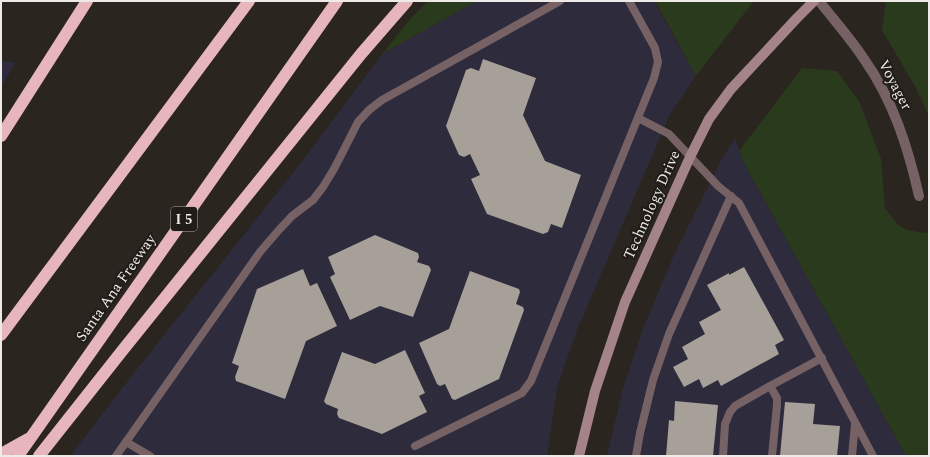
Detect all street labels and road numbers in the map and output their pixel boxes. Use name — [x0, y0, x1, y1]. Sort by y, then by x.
street label: Voyager — [872, 56, 918, 114]
street label: Technology Drive — [618, 147, 686, 263]
road number: I 5 — [171, 207, 197, 231]
street label: Santa Ana Freeway — [70, 229, 162, 346]

